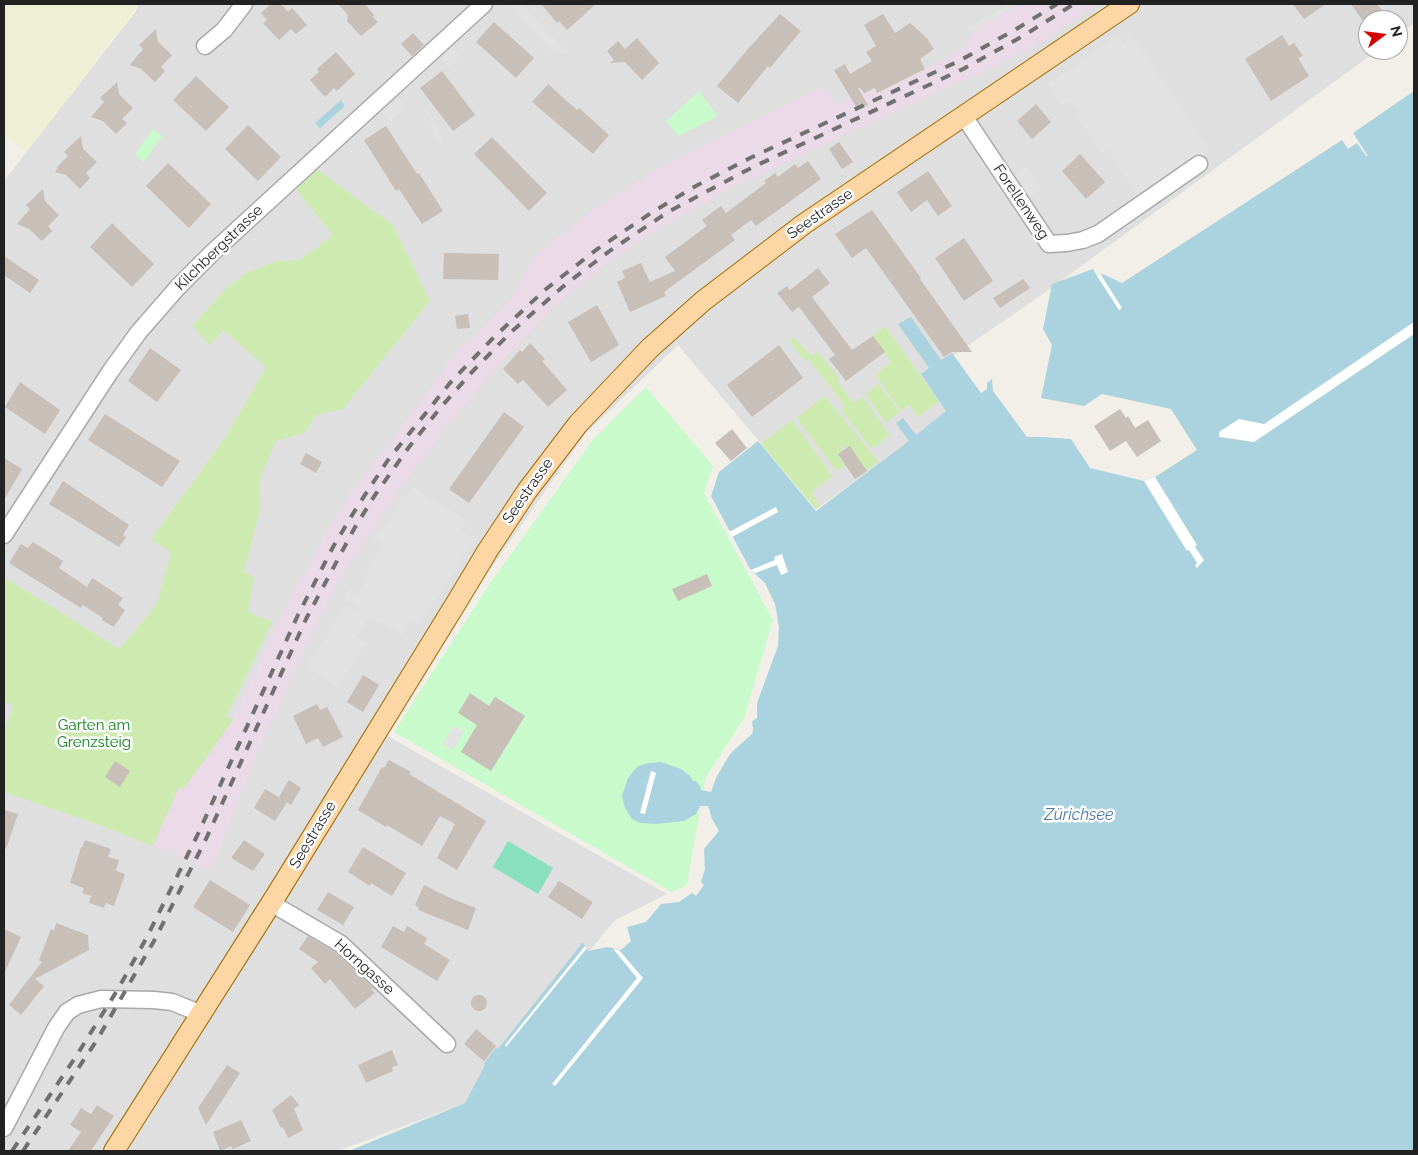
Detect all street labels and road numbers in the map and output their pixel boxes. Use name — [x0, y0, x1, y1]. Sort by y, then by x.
street label: Forellenweg — [989, 161, 1053, 243]
street label: Seestrasse — [784, 185, 856, 243]
street label: Kilchbergstrasse — [171, 201, 267, 295]
street label: Seestrasse — [499, 455, 557, 527]
street label: Seestrasse — [286, 798, 340, 872]
street label: Horngasse — [330, 935, 398, 999]

